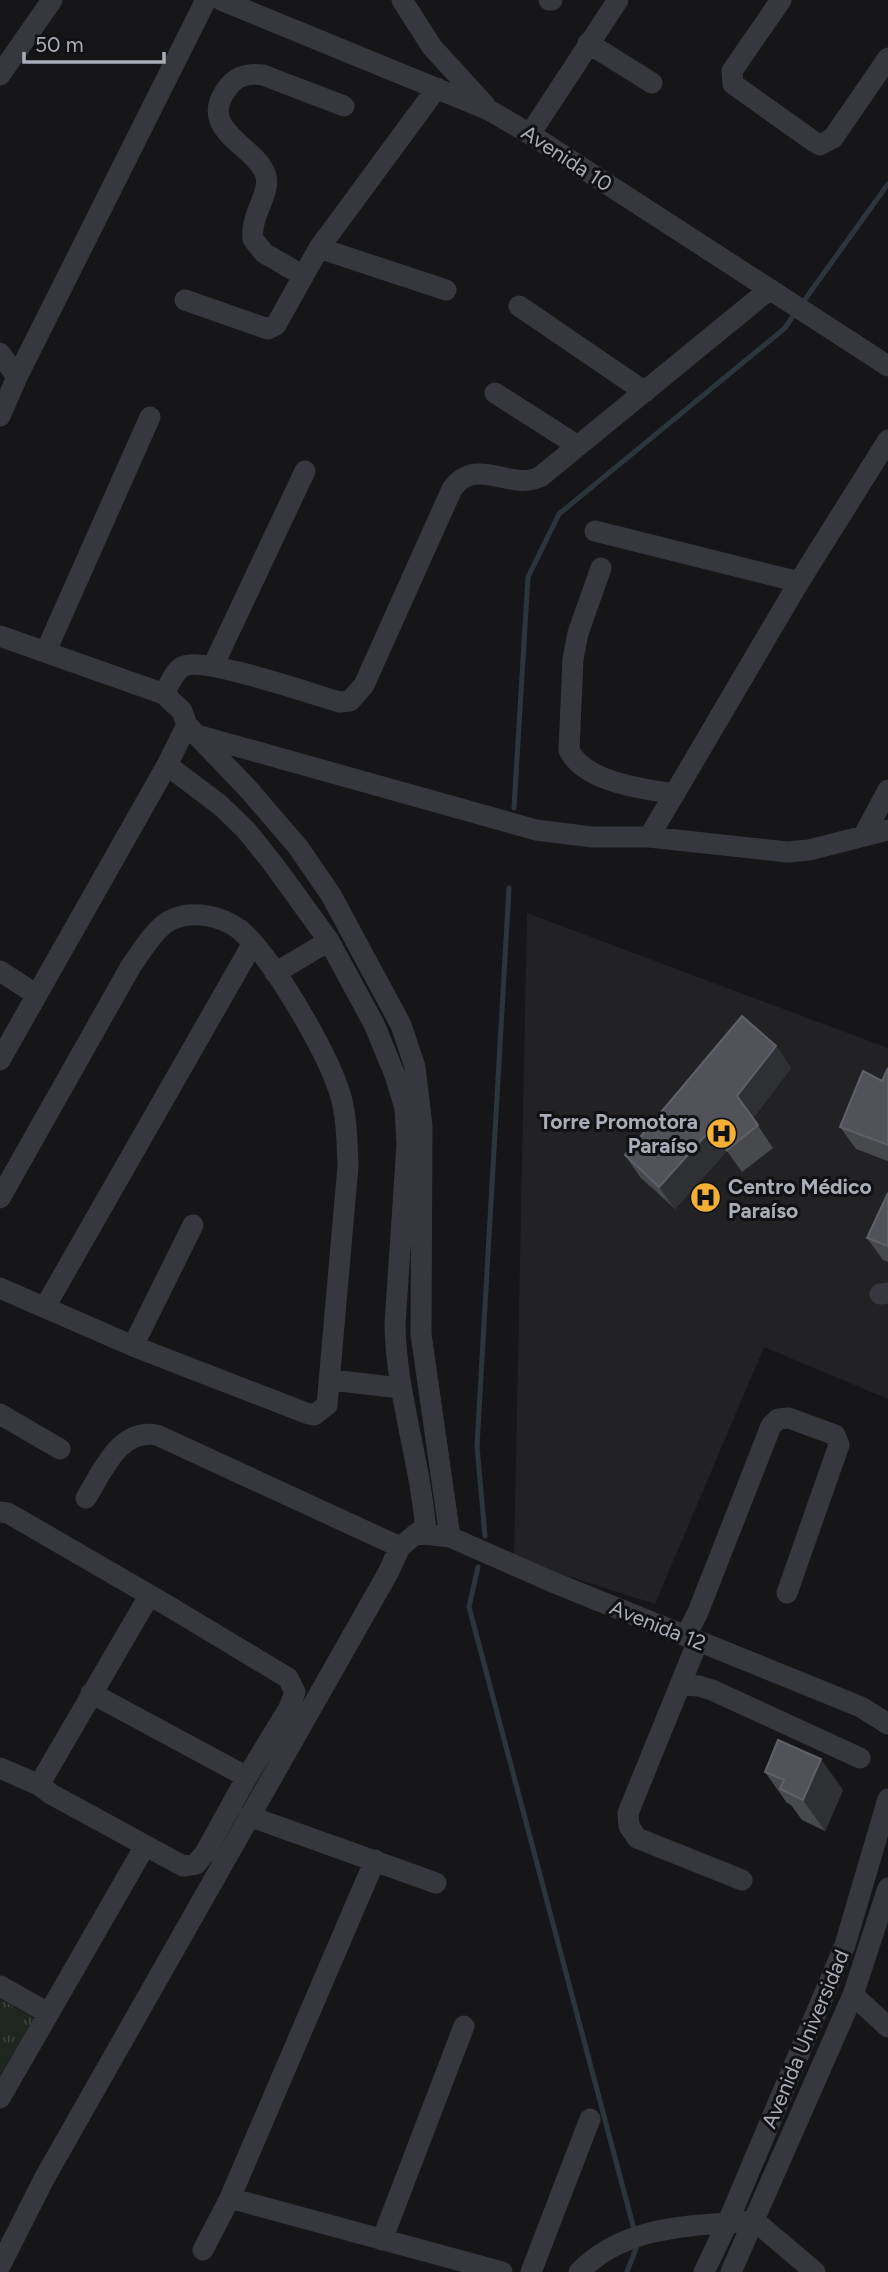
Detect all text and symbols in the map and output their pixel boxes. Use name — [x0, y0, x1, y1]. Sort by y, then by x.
scale bar — [24, 21, 164, 65]
text: 50 m — [35, 32, 84, 57]
street label: Avenida 10 — [517, 119, 617, 197]
place label: Torre Promotora Paraíso — [539, 1109, 698, 1158]
hospital icon: Torre Promotora Paraíso — [704, 1116, 738, 1150]
place label: Centro Médico Paraíso — [728, 1174, 872, 1223]
hospital icon: Centro Médico Paraíso — [688, 1181, 722, 1215]
street label: Avenida 12 — [606, 1594, 710, 1656]
street label: Avenida Universidad — [756, 1946, 854, 2132]

